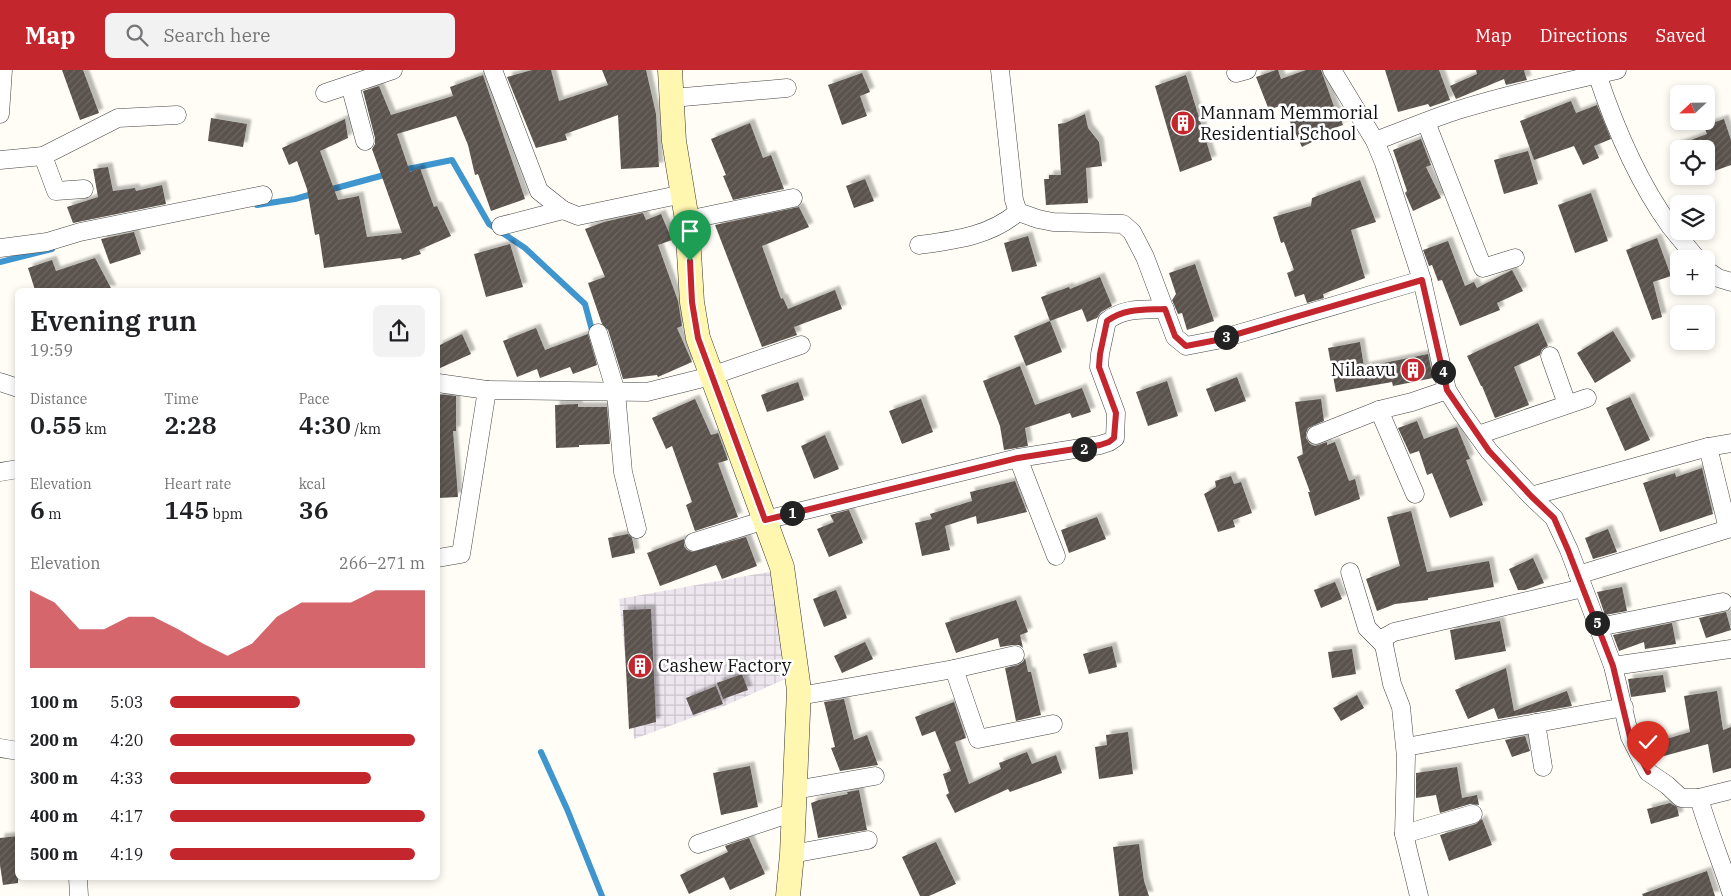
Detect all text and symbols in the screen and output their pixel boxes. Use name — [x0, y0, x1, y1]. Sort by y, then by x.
search box — [105, 13, 455, 58]
text: Map — [25, 19, 75, 51]
icon: search — [123, 21, 151, 49]
text: Search here — [163, 23, 270, 47]
text: Map — [1475, 24, 1512, 47]
text: Directions — [1540, 24, 1628, 47]
text: Saved — [1656, 24, 1706, 47]
north arrow — [1670, 85, 1715, 130]
map controls — [1670, 85, 1715, 350]
place label: Mannam Memmorial Residential School — [1200, 101, 1378, 145]
building icon: Mannam Memmorial Residential School — [1170, 110, 1196, 136]
button: locate — [1670, 140, 1715, 185]
button: layers — [1670, 195, 1715, 240]
pin — [669, 210, 711, 261]
icon: arrive — [676, 217, 704, 245]
button: + — [1670, 250, 1715, 295]
text: Evening run — [30, 302, 197, 339]
button: share — [373, 305, 425, 357]
button: − — [1670, 305, 1715, 350]
pin: 3 — [1214, 324, 1238, 350]
text: 3 — [1222, 328, 1231, 346]
text: 19:59 — [30, 340, 73, 360]
building icon: Nilaavu — [1400, 357, 1426, 383]
place label: Nilaavu — [1331, 358, 1396, 381]
pin: 4 — [1430, 360, 1456, 384]
text: 4 — [1439, 363, 1448, 381]
text: Distance — [30, 390, 87, 408]
text: Time — [164, 390, 199, 408]
text: Pace — [299, 390, 329, 408]
text: 0.55 — [30, 408, 82, 441]
text: 2:28 — [164, 408, 217, 441]
text: 4:30 — [299, 408, 351, 441]
text: km — [82, 420, 107, 438]
text: /km — [351, 420, 381, 438]
pin: 2 — [1072, 436, 1096, 462]
text: 2 — [1080, 440, 1089, 458]
text: Elevation — [30, 475, 92, 493]
text: Heart rate — [164, 475, 231, 493]
text: kcal — [299, 475, 326, 493]
text: 6 — [30, 493, 45, 526]
text: 145 — [164, 493, 209, 526]
text: 36 — [299, 493, 329, 526]
pin: 1 — [780, 500, 804, 526]
text: 1 — [788, 504, 797, 522]
text: m — [45, 505, 62, 523]
text: bpm — [209, 505, 243, 523]
text: Elevation — [30, 553, 100, 573]
text: 266–271 m — [339, 553, 425, 573]
pin: 5 — [1584, 610, 1610, 636]
text: 5 — [1593, 614, 1602, 632]
building icon: Cashew Factory — [627, 653, 653, 679]
place label: Cashew Factory — [658, 654, 792, 677]
text: 100 m — [30, 692, 78, 712]
text: 5:03 — [110, 692, 143, 712]
pin — [1627, 721, 1669, 772]
icon: check — [1634, 728, 1662, 756]
text: 200 m — [30, 730, 78, 750]
text: 4:20 — [110, 730, 143, 750]
text: 300 m — [30, 768, 78, 788]
text: 4:33 — [110, 768, 143, 788]
text: 400 m — [30, 806, 78, 826]
text: 4:17 — [110, 806, 143, 826]
text: 500 m — [30, 844, 78, 864]
text: 4:19 — [110, 844, 143, 864]

